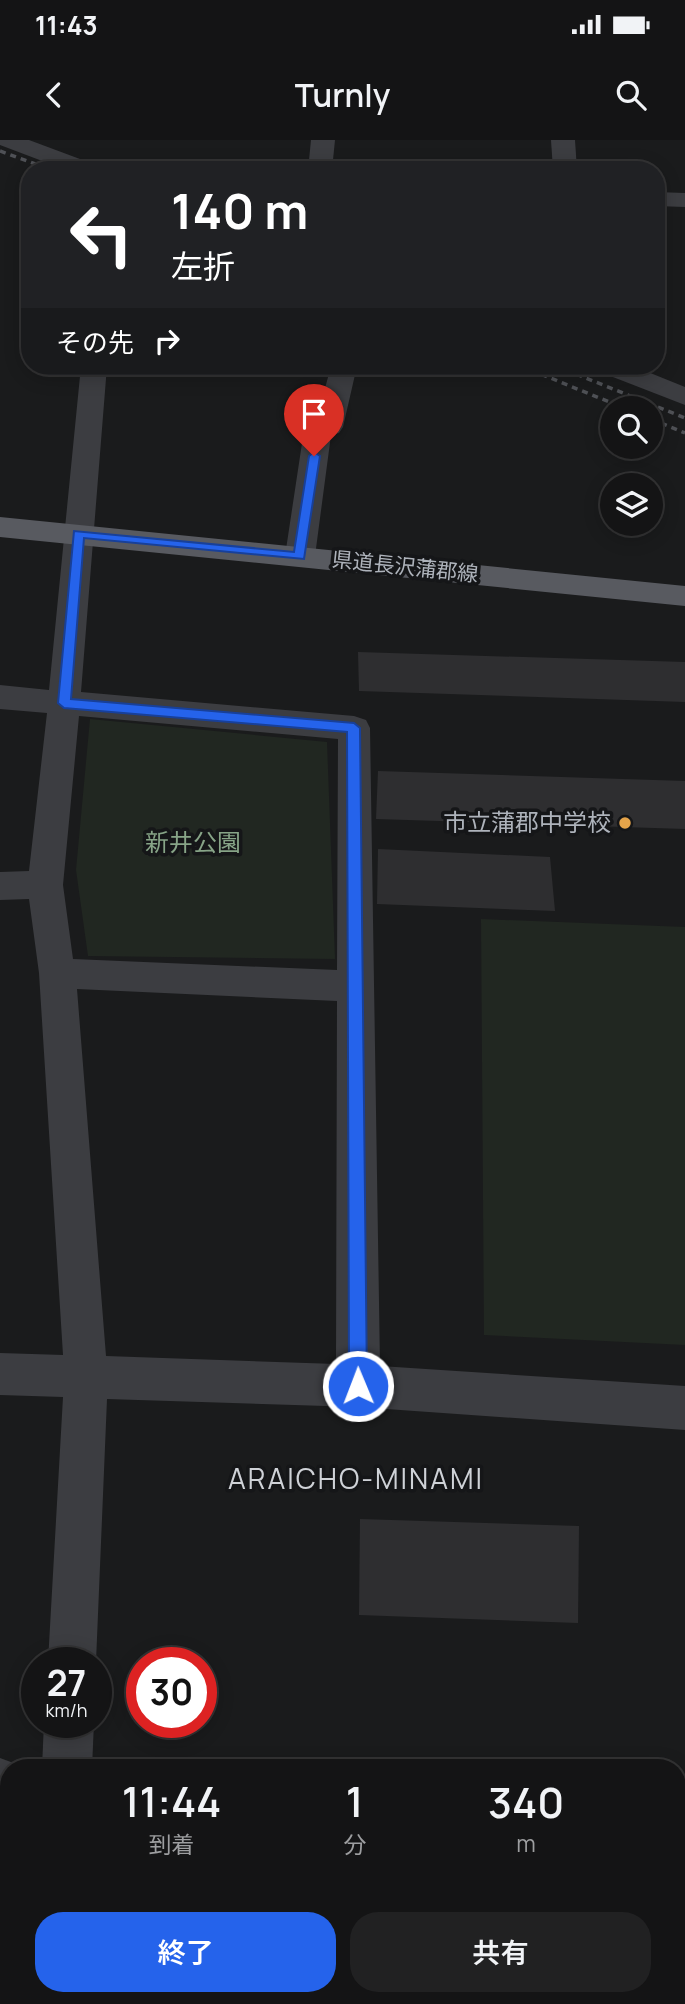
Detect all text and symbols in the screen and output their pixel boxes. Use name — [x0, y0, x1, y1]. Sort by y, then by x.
text: 11:43 — [35, 7, 98, 43]
text: Turnly — [295, 73, 390, 117]
icon: back — [35, 76, 73, 114]
icon: search — [612, 76, 650, 114]
text: 140 m — [171, 177, 308, 244]
icon: left — [56, 189, 147, 280]
text: 左折 — [171, 244, 235, 288]
icon: right — [148, 322, 186, 360]
text: その先 — [56, 324, 134, 360]
pin — [284, 384, 344, 456]
icon: arrive — [295, 395, 333, 433]
map controls — [600, 396, 663, 536]
button: search — [600, 396, 663, 459]
button: layers — [600, 473, 663, 536]
street label: 県道長沢蒲郡線 — [331, 544, 480, 588]
place label: 市立蒲郡中学校 — [443, 805, 611, 838]
marker: 市立蒲郡中学校 — [617, 815, 633, 831]
park label: 新井公園 — [145, 825, 241, 858]
position arrow — [321, 1349, 395, 1423]
district label: ARAICHO-MINAMI — [228, 1459, 484, 1497]
speed limit sign: 30 — [126, 1647, 217, 1738]
text: 27 — [47, 1659, 86, 1707]
text: km/h — [46, 1698, 87, 1722]
text: 11:44 — [122, 1772, 221, 1830]
text: 1 — [346, 1772, 364, 1830]
text: 340 — [488, 1773, 564, 1831]
text: m — [516, 1827, 536, 1859]
text: 到着 — [149, 1828, 195, 1860]
text: 分 — [343, 1828, 366, 1860]
button: 終了 — [35, 1912, 336, 1992]
button: 共有 — [350, 1912, 651, 1992]

